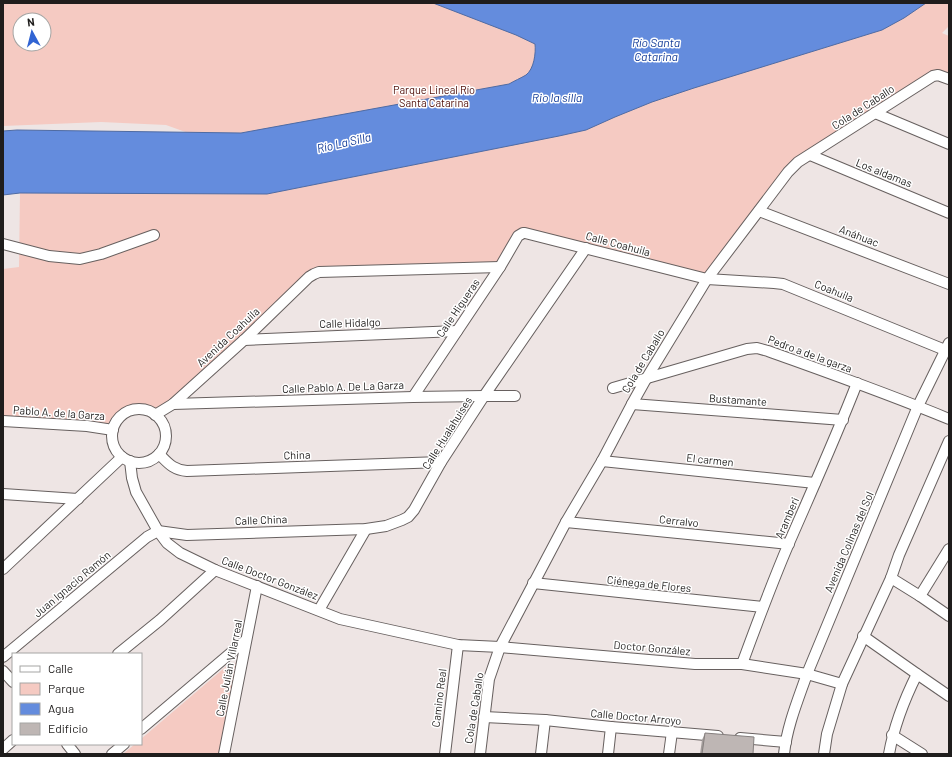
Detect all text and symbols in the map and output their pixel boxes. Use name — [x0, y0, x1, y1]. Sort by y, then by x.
north arrow — [12, 12, 52, 52]
text: N — [26, 15, 35, 28]
water label: Río Santa Catarina — [632, 35, 680, 63]
street label: Cola de Caballo — [829, 82, 896, 132]
park label: Parque Lineal Río Santa Catarina — [393, 83, 475, 109]
water label: Rio la silla — [532, 90, 582, 104]
water label: Río La Silla — [315, 129, 372, 155]
street label: Los aldamas — [854, 155, 914, 190]
street label: Anáhuac — [838, 222, 881, 249]
street label: Calle Coahuila — [584, 229, 652, 258]
street label: Calle Higueras — [433, 276, 482, 339]
street label: Coahuila — [813, 277, 856, 304]
street label: Avenida Coahuila — [194, 304, 262, 369]
street label: Calle Hidalgo — [319, 315, 381, 330]
street label: Cola de Caballo — [618, 327, 667, 395]
street label: Pedro a de la garza — [766, 332, 854, 375]
street label: Calle Pablo A. De La Garza — [282, 378, 404, 395]
street label: Bustamante — [709, 391, 767, 408]
street label: Calle Hualahuises — [419, 394, 474, 471]
street label: Pablo A. de la Garza — [13, 403, 105, 422]
street label: China — [283, 448, 311, 461]
street label: El carmen — [686, 451, 734, 468]
street label: Avenida Colinas del Sol — [821, 489, 876, 594]
street label: Aramberi — [772, 495, 801, 541]
street label: Calle China — [235, 512, 287, 527]
street label: Cerralvo — [659, 512, 699, 529]
street label: Juan Ignacio Ramón — [31, 548, 113, 620]
street label: Calle Doctor González — [220, 553, 320, 602]
street label: Ciénega de Flores — [606, 573, 692, 594]
street label: Calle Julián Villarreal — [213, 618, 244, 718]
street label: Doctor González — [613, 638, 691, 657]
legend — [12, 653, 142, 745]
text: Calle — [48, 661, 73, 675]
street label: Camino Real — [428, 668, 449, 728]
street label: Cola de Caballo — [461, 671, 486, 744]
text: Parque — [48, 681, 85, 695]
text: Agua — [48, 701, 74, 715]
street label: Calle Doctor Arroyo — [590, 706, 682, 727]
text: Edificio — [48, 721, 88, 735]

